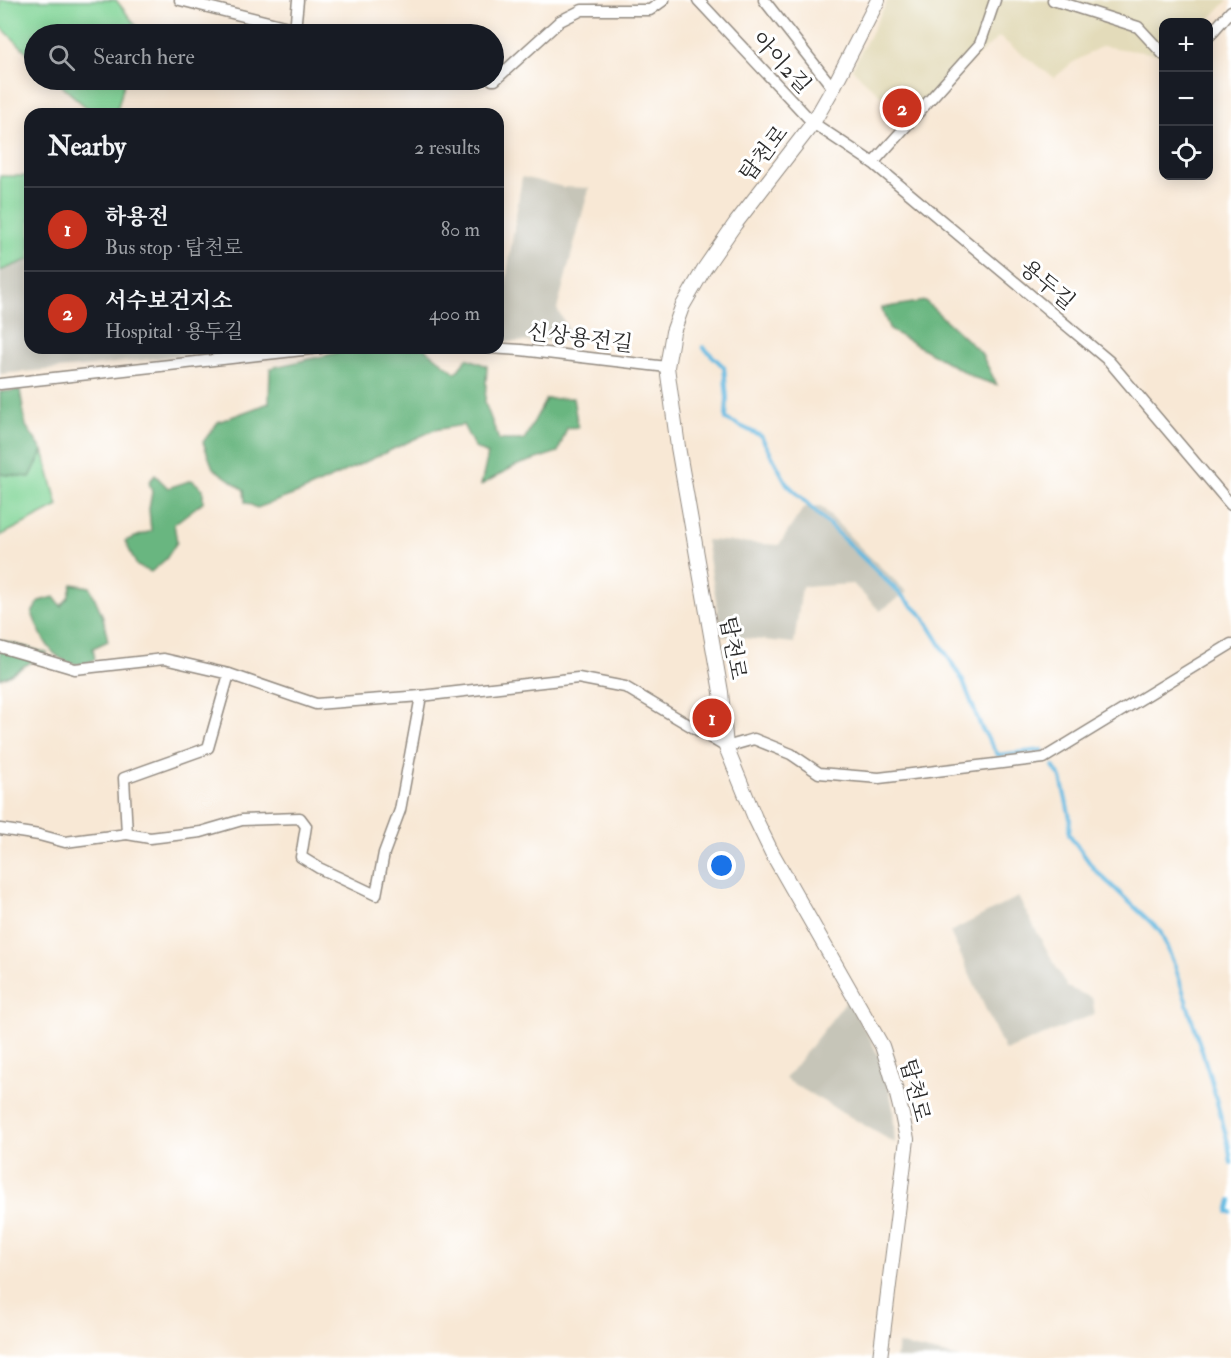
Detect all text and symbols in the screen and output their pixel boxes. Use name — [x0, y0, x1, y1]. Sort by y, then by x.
map controls — [1159, 18, 1213, 180]
button: + — [1159, 18, 1213, 72]
search box — [24, 24, 504, 90]
street label: 아이2길 — [745, 26, 817, 100]
icon: search — [45, 41, 78, 74]
text: Search here — [93, 43, 195, 71]
button: − — [1159, 72, 1213, 126]
pin: 2 — [882, 86, 922, 130]
street label: 탑천로 — [733, 120, 794, 187]
button: locate — [1159, 126, 1213, 180]
text: Nearby — [48, 131, 126, 163]
text: 2 results — [414, 135, 480, 160]
text: 하용전 — [105, 203, 169, 231]
text: 1 — [64, 217, 71, 242]
text: 80 m — [441, 217, 480, 242]
text: Bus stop · 탑천로 — [105, 235, 243, 260]
street label: 용두길 — [1014, 254, 1081, 316]
text: 서수보건지소 — [105, 287, 233, 315]
text: 2 — [62, 301, 73, 326]
text: 400 m — [429, 301, 480, 326]
street label: 신상용전길 — [525, 318, 634, 358]
text: Hospital · 용두길 — [105, 319, 243, 344]
street label: 탑천로 — [714, 614, 752, 682]
pin: 1 — [692, 696, 732, 740]
your location — [707, 851, 736, 880]
street label: 탑천로 — [894, 1056, 936, 1125]

